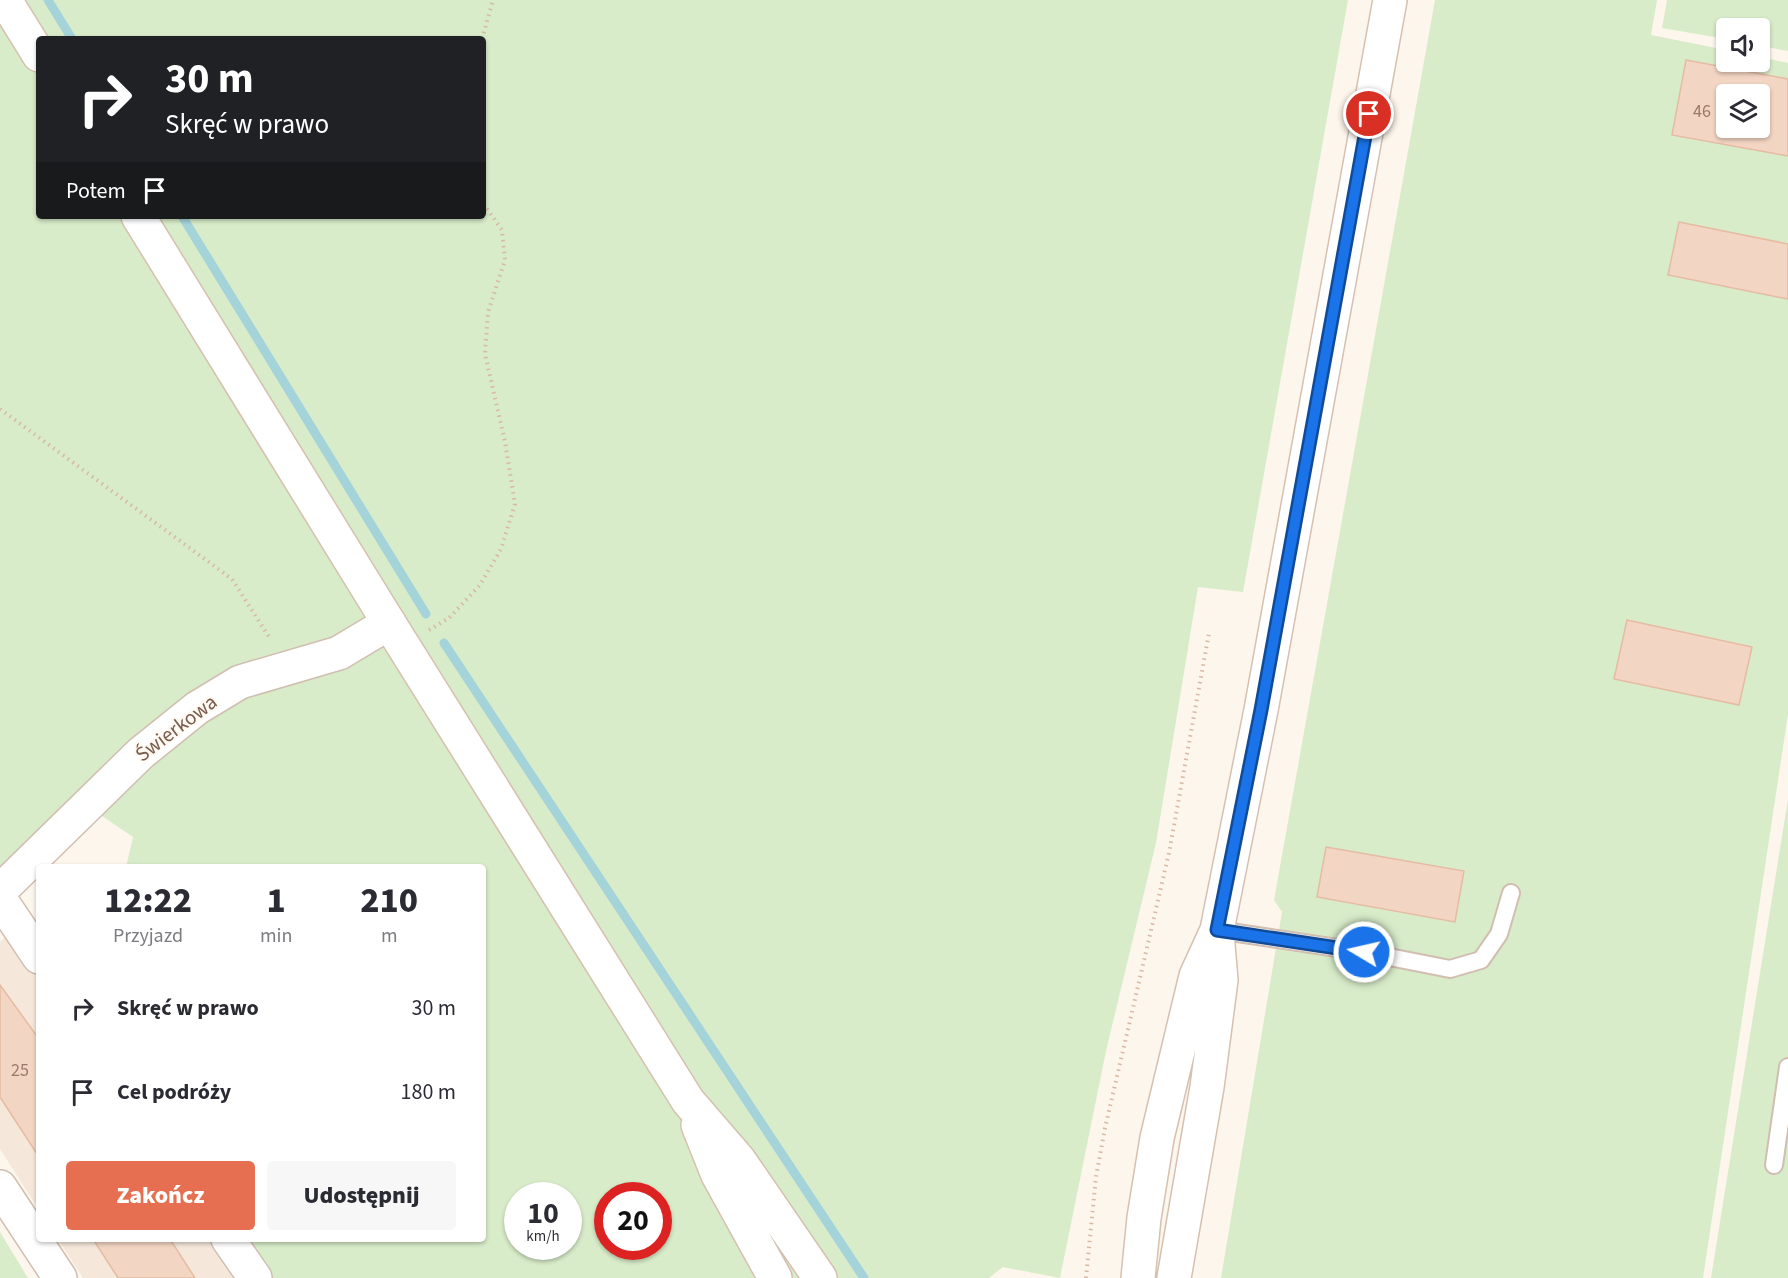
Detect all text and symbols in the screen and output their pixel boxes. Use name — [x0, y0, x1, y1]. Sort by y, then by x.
map controls — [1716, 18, 1770, 138]
button: sound — [1716, 18, 1770, 72]
text: 30 m — [165, 49, 254, 109]
icon: right — [66, 60, 144, 138]
button: layers — [1716, 84, 1770, 138]
pin — [1343, 88, 1394, 139]
icon: arrive — [1352, 97, 1385, 130]
house number: 46 — [1693, 99, 1711, 124]
text: Skręć w prawo — [165, 105, 329, 144]
icon: arrive — [138, 174, 171, 207]
text: Potem — [66, 175, 126, 207]
street label: Świerkowa — [129, 687, 223, 769]
text: 12:22 — [104, 875, 192, 926]
text: 1 — [267, 875, 286, 926]
text: 210 — [360, 875, 418, 926]
position arrow — [1332, 920, 1396, 984]
text: Przyjazd — [113, 922, 183, 950]
text: min — [260, 922, 292, 950]
text: m — [381, 922, 397, 950]
icon: right — [66, 992, 99, 1025]
text: Skręć w prawo — [117, 992, 259, 1024]
text: 30 m — [411, 992, 456, 1024]
house number: 25 — [11, 1058, 29, 1083]
icon: arrive — [66, 1076, 99, 1109]
text: Cel podróży — [117, 1076, 231, 1108]
text: 180 m — [401, 1076, 456, 1108]
button: Zakończ — [66, 1161, 255, 1230]
button: Udostępnij — [267, 1161, 456, 1230]
speed limit sign: 20 — [594, 1182, 672, 1260]
text: 10 — [527, 1192, 559, 1235]
text: km/h — [526, 1226, 560, 1247]

